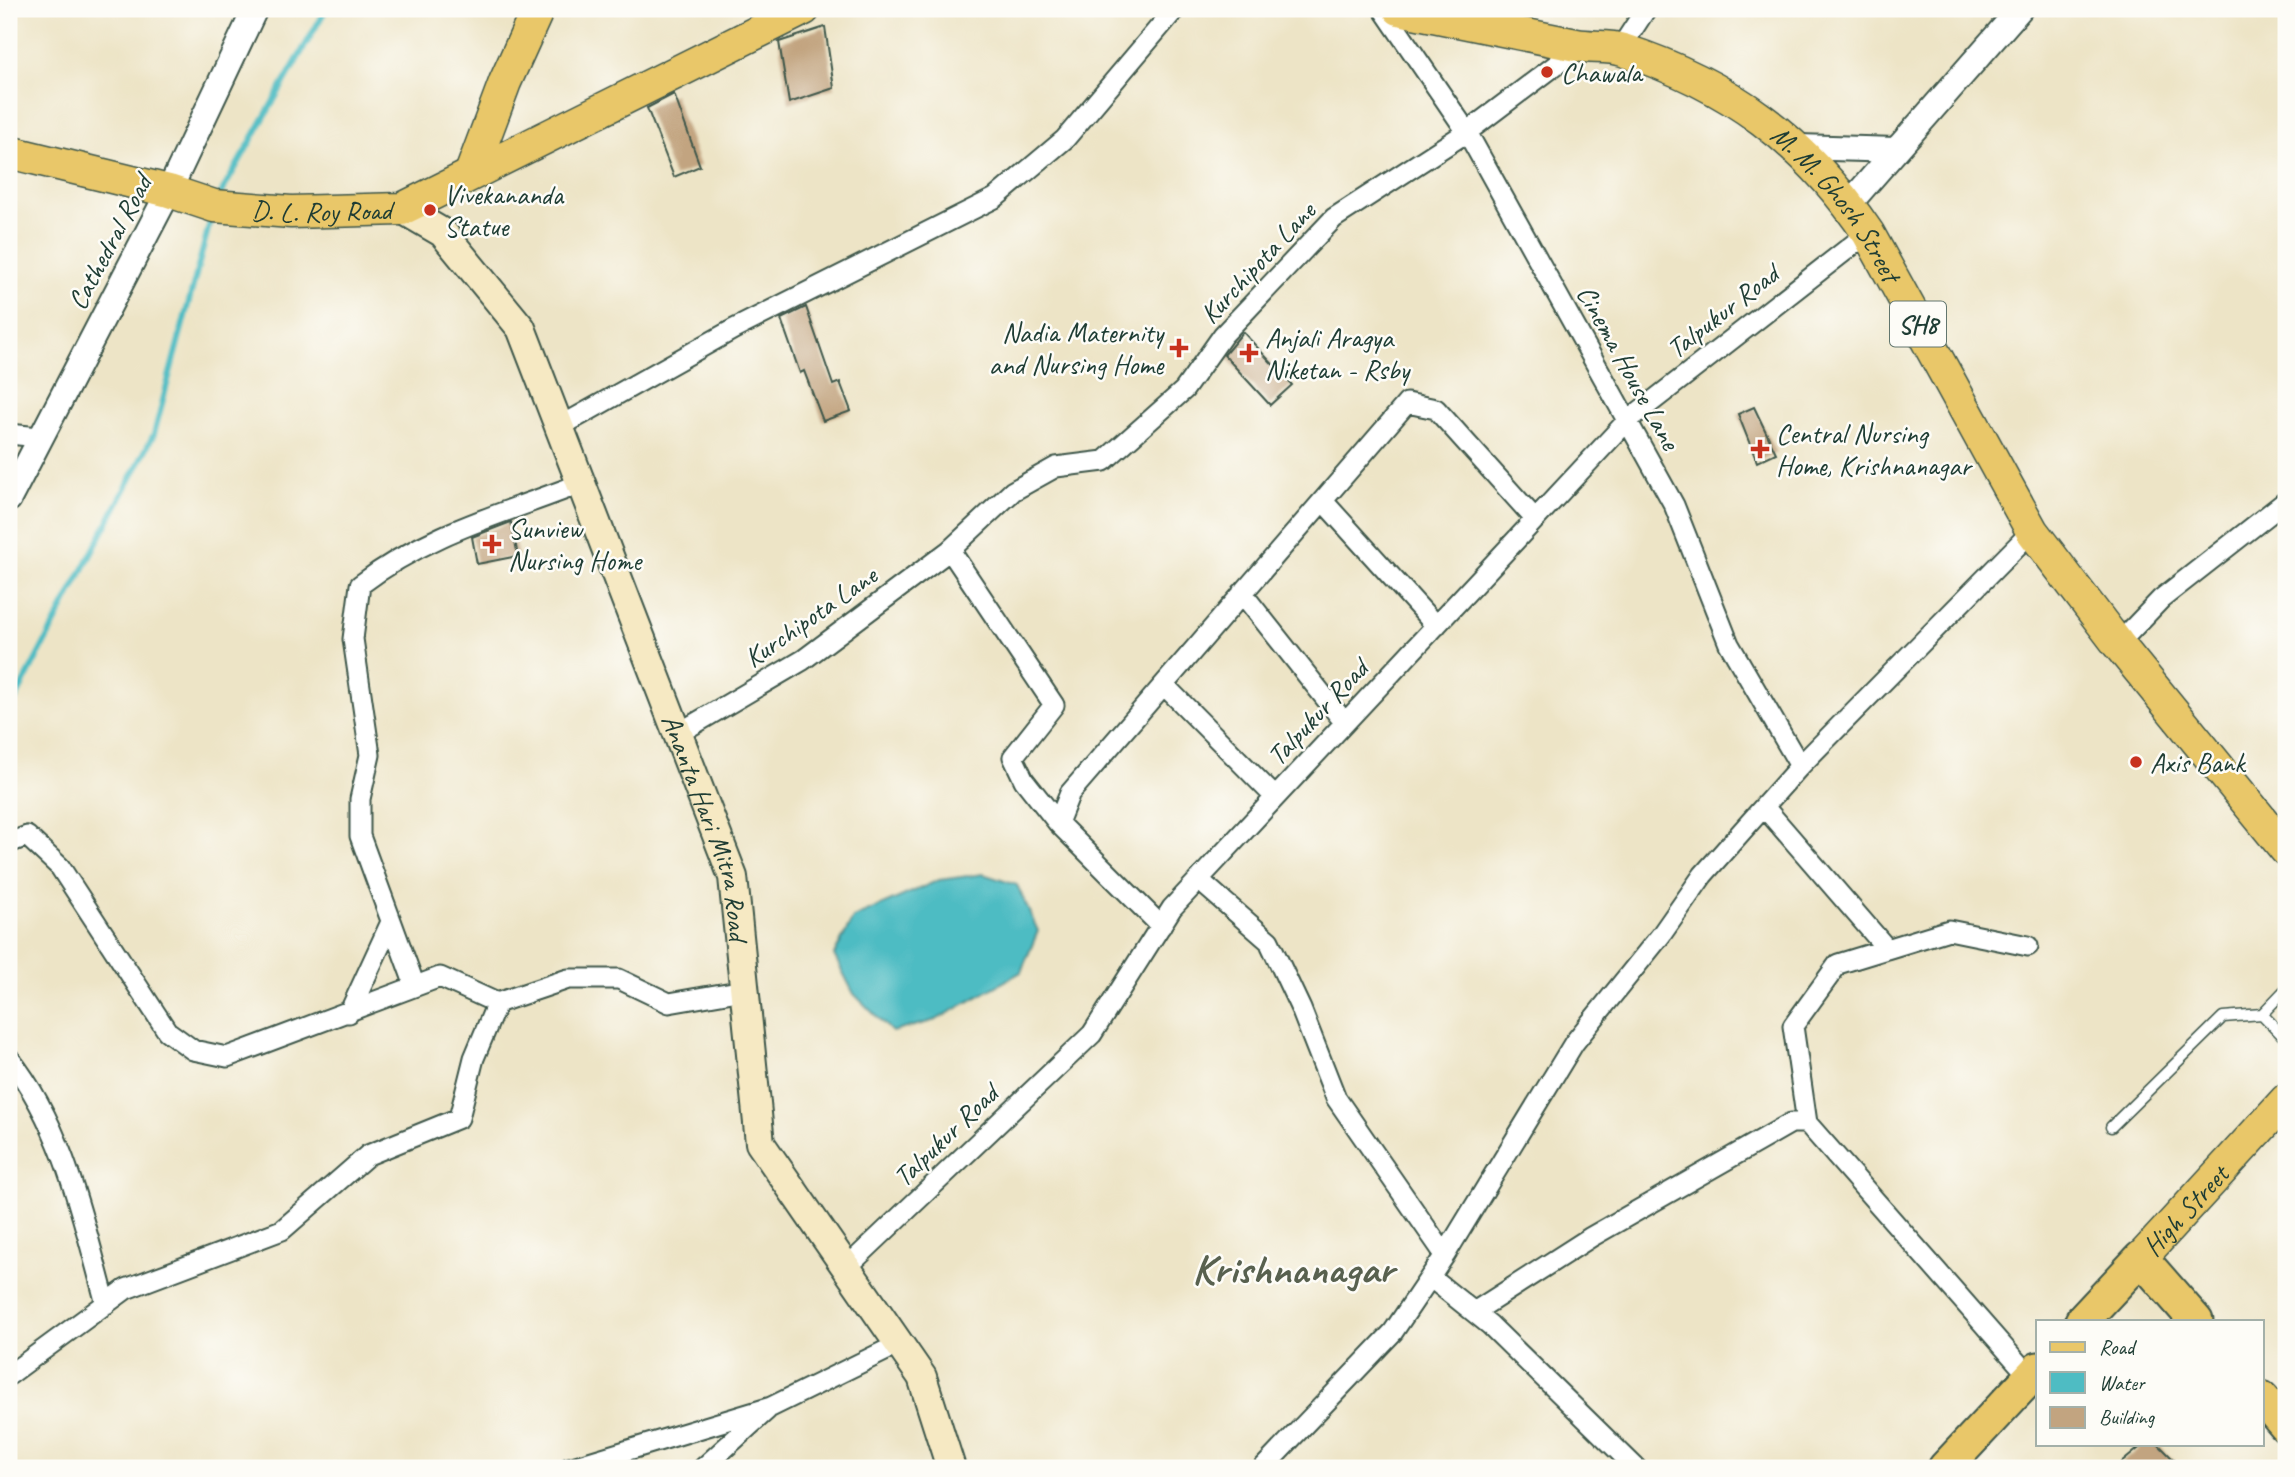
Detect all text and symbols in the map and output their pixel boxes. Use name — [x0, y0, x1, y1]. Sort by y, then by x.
place label: Chawala — [1561, 55, 1644, 90]
marker: Chawala — [1539, 64, 1555, 80]
street label: M. M. Ghosh Street — [1764, 117, 1910, 291]
street label: Cathedral Road — [59, 165, 161, 316]
place label: Vivekananda Statue — [444, 177, 565, 244]
street label: D. L. Roy Road — [250, 192, 396, 230]
street label: Kurchipota Lane — [1192, 193, 1324, 331]
marker: Vivekananda Statue — [422, 202, 438, 218]
street label: Talpukur Road — [1659, 254, 1788, 366]
street label: Cinema House Lane — [1569, 279, 1689, 457]
road number: SH8 — [1890, 302, 1946, 346]
place label: Nadia Maternity and Nursing Home — [989, 315, 1165, 382]
place label: Anjali Aragya Niketan - Rsby — [1265, 320, 1411, 387]
marker: Nadia Maternity and Nursing Home — [1169, 338, 1189, 358]
marker: Anjali Aragya Niketan - Rsby — [1239, 343, 1259, 363]
place label: Central Nursing Home, Krishnanagar — [1776, 416, 1973, 483]
marker: Central Nursing Home, Krishnanagar — [1750, 439, 1770, 459]
place label: Sunview Nursing Home — [508, 511, 643, 578]
marker: Sunview Nursing Home — [482, 534, 502, 554]
street label: Kurchipota Lane — [737, 557, 885, 675]
street label: Talpukur Road — [1259, 649, 1378, 773]
street label: Ananta Hari Mitra Road — [654, 709, 757, 946]
place label: Axis Bank — [2150, 745, 2247, 780]
marker: Axis Bank — [2128, 754, 2144, 770]
street label: Talpukur Road — [886, 1074, 1008, 1194]
street label: High Street — [2135, 1156, 2238, 1263]
district label: Krishnanagar — [1192, 1243, 1399, 1296]
legend — [2036, 1320, 2264, 1446]
text: Road — [2099, 1334, 2138, 1360]
text: Water — [2099, 1370, 2146, 1396]
text: Building — [2099, 1404, 2156, 1430]

